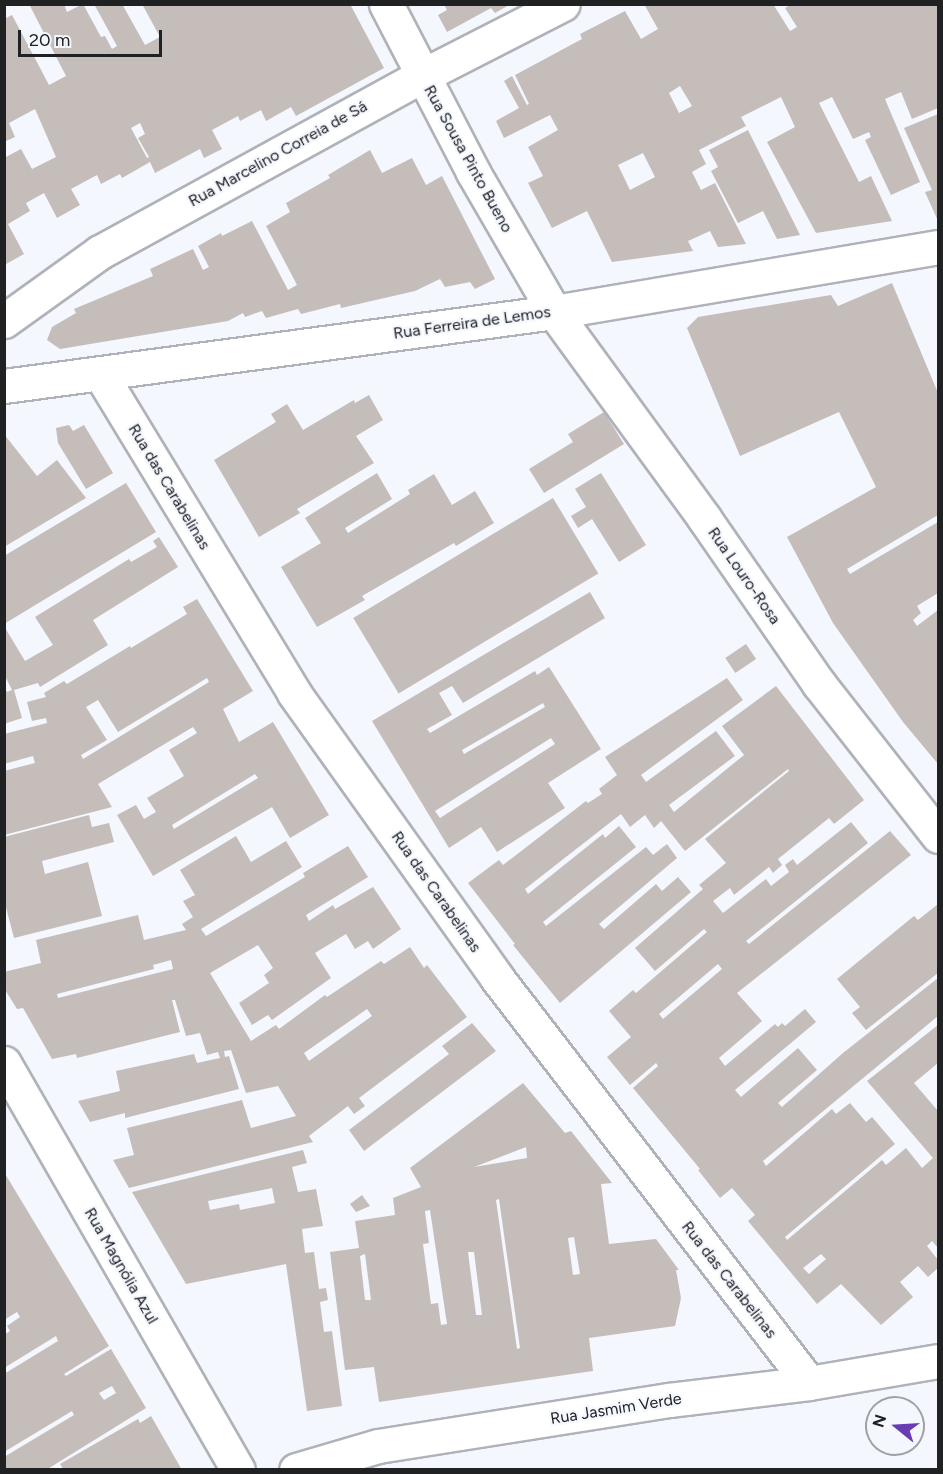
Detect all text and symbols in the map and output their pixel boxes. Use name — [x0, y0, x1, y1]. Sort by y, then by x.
scale bar — [21, 18, 165, 56]
text: 20 m — [29, 29, 70, 51]
street label: Rua Sousa Pinto Bueno — [419, 82, 517, 236]
street label: Rua Marcelino Correia de Sá — [185, 97, 371, 211]
street label: Rua Ferreira de Lemos — [392, 302, 552, 344]
street label: Rua das Carabelinas — [124, 421, 214, 553]
street label: Rua Louro-Rosa — [703, 524, 785, 628]
street label: Rua das Carabelinas — [387, 828, 485, 956]
street label: Rua Magnólia Azul — [80, 1205, 162, 1327]
street label: Rua das Carabelinas — [677, 1218, 781, 1342]
street label: Rua Jasmim Verde — [549, 1389, 683, 1429]
north arrow — [865, 1396, 925, 1456]
text: N — [868, 1412, 890, 1430]

